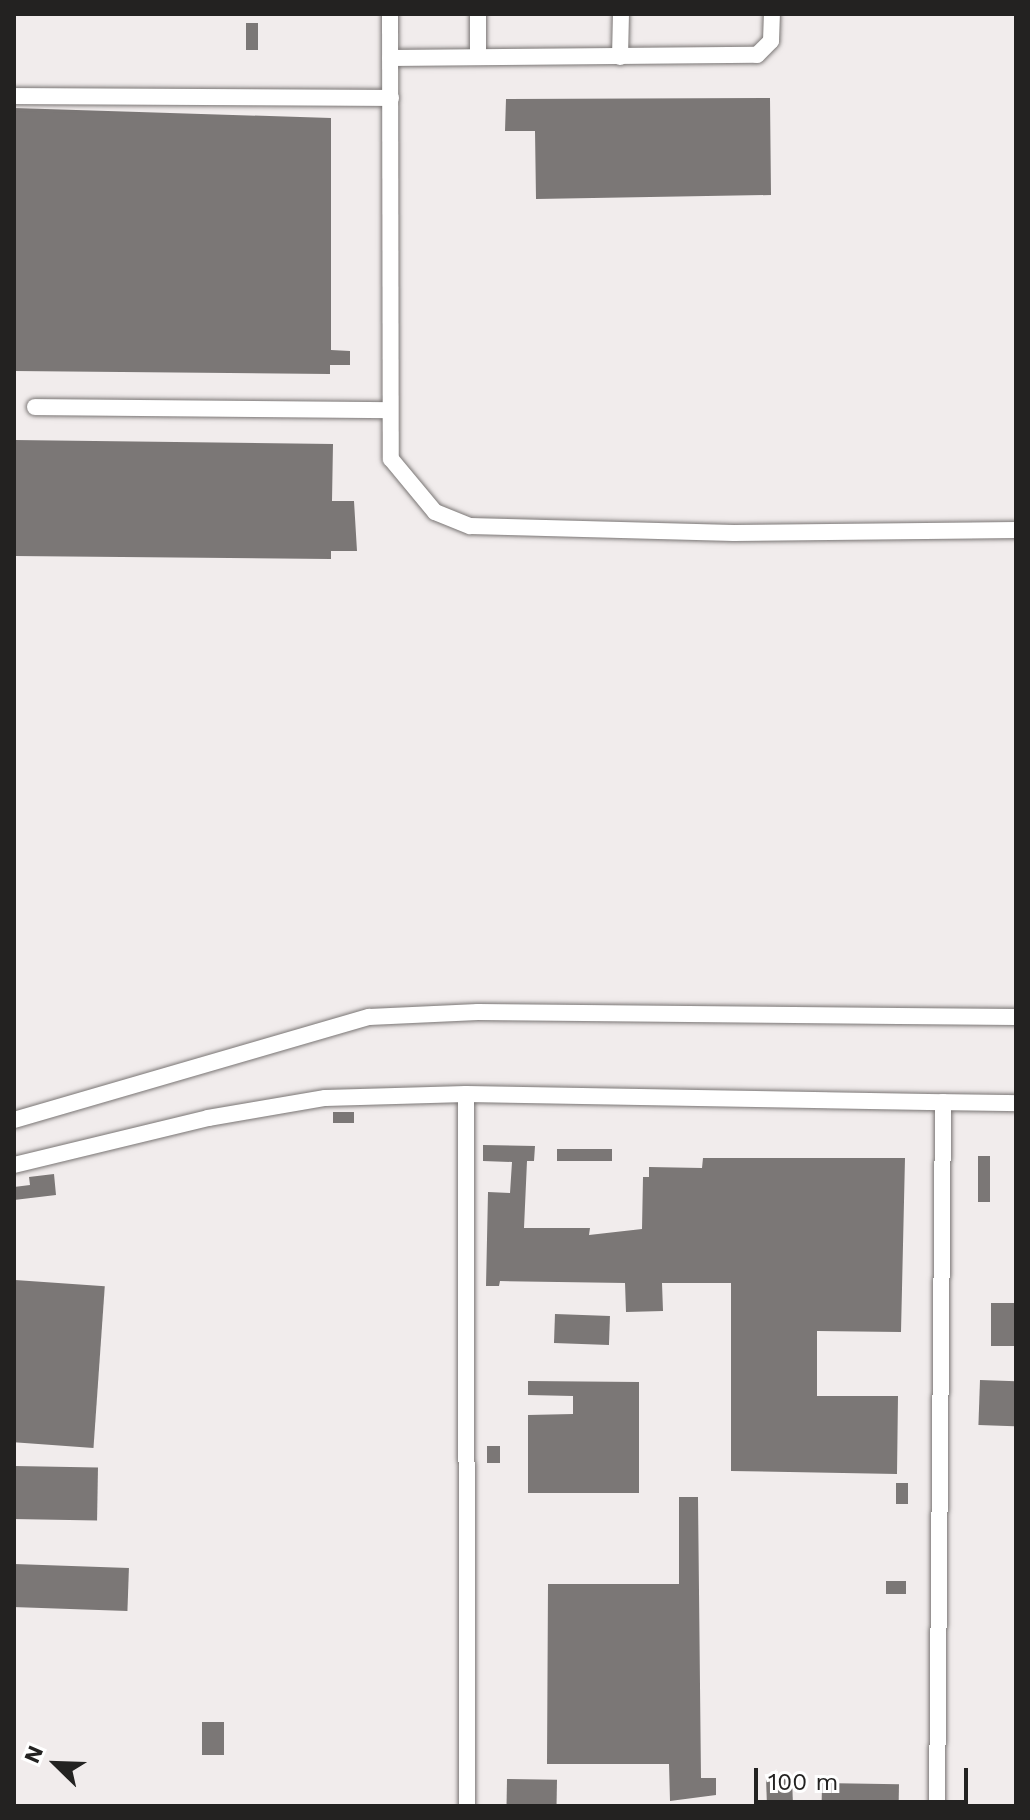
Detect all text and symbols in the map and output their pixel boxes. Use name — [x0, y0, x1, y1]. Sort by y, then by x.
north arrow — [16, 1724, 96, 1804]
text: N — [19, 1742, 48, 1767]
scale bar — [758, 1752, 972, 1802]
text: 100 m — [768, 1768, 838, 1796]

